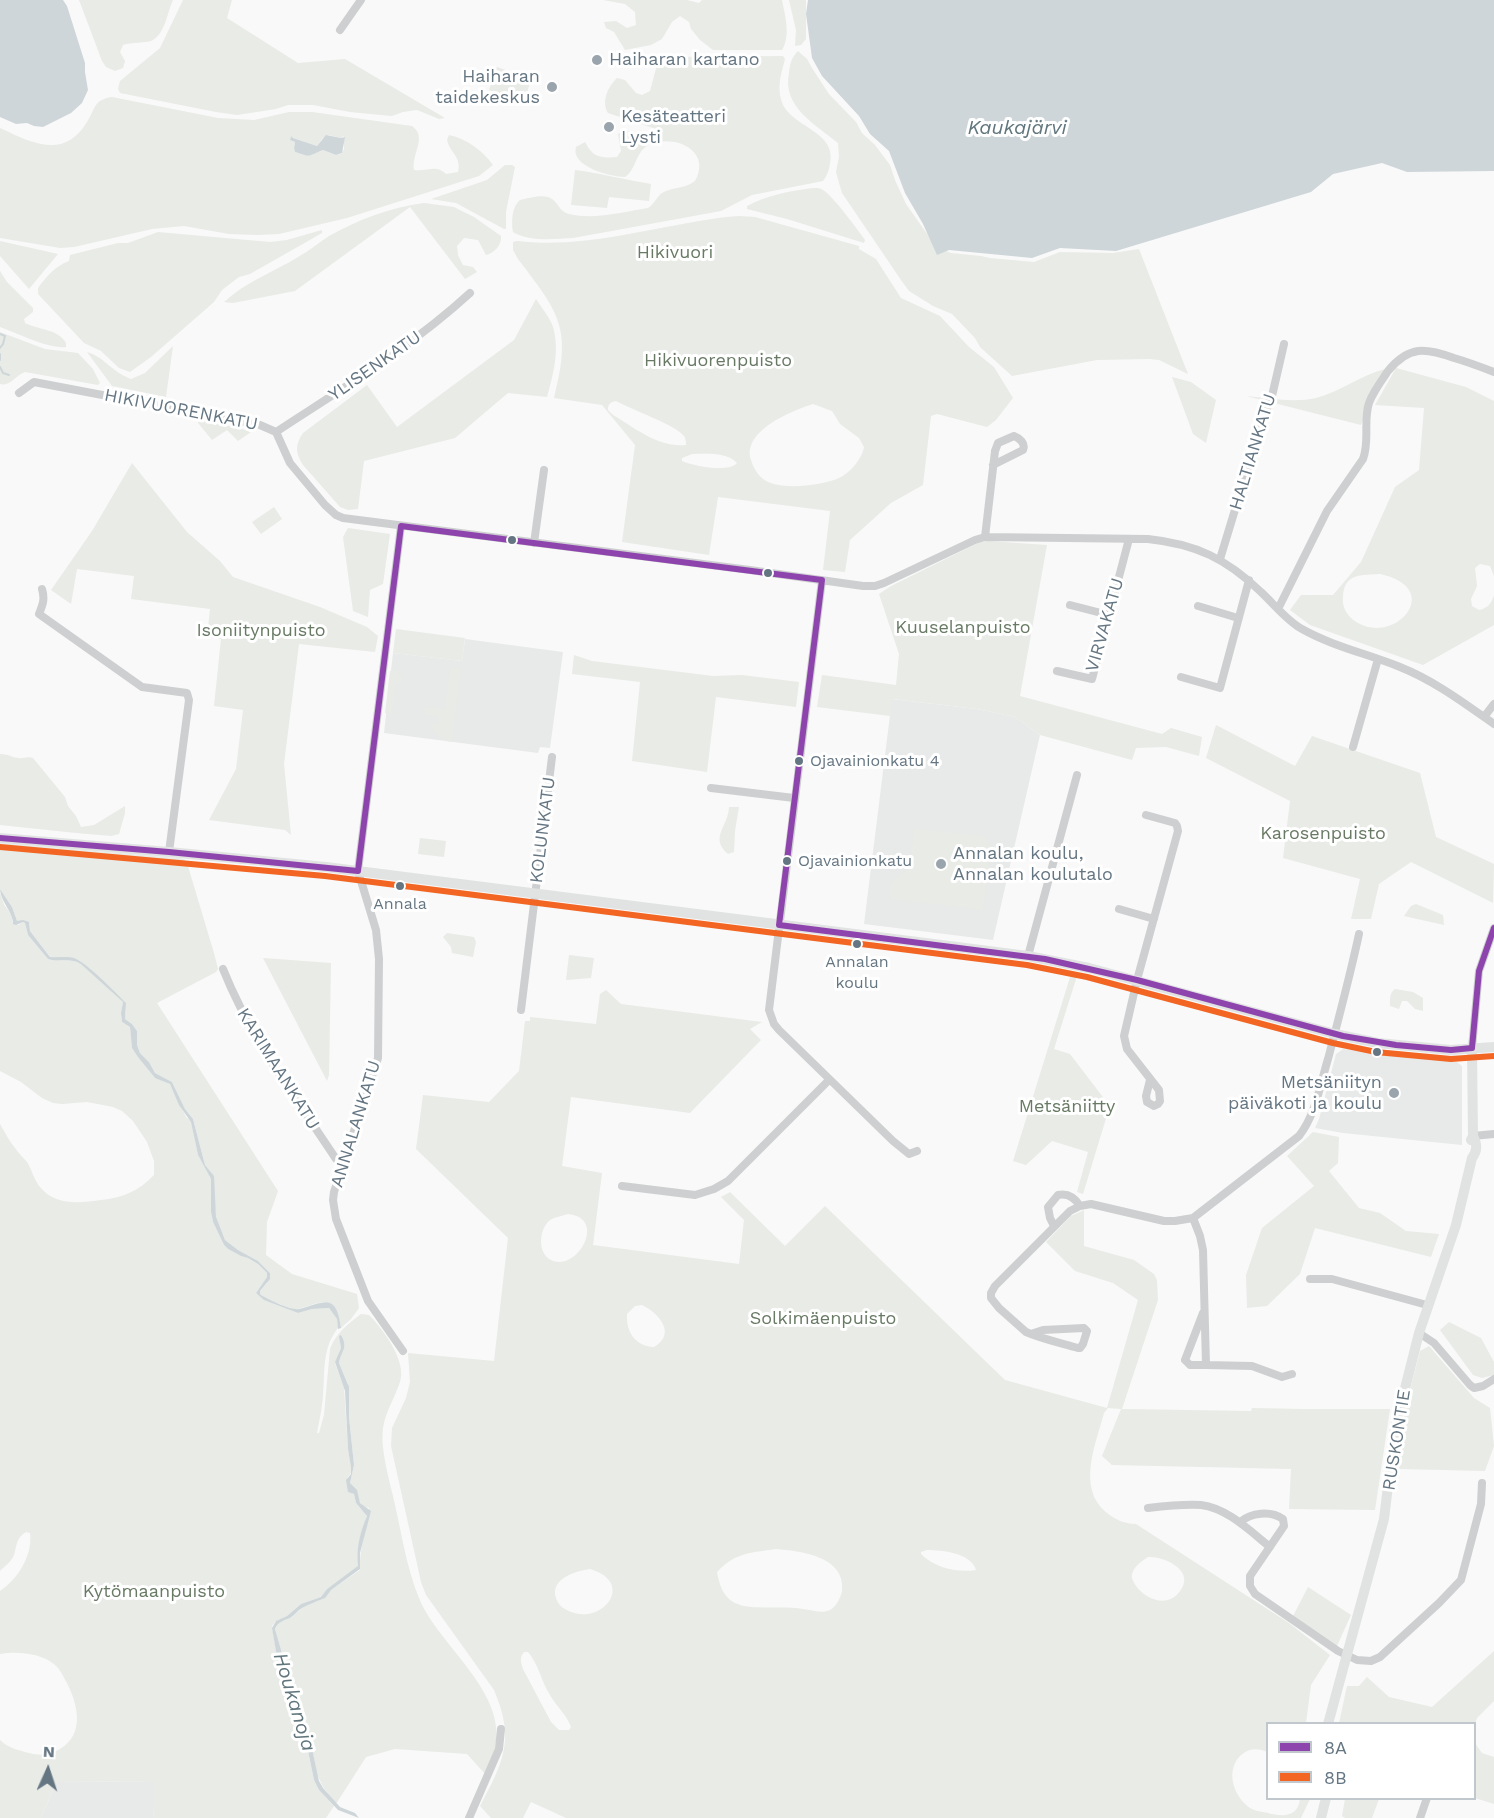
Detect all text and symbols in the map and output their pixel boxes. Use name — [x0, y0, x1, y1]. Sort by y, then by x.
place label: Haiharan kartano — [609, 49, 760, 71]
marker: Haiharan kartano — [590, 53, 604, 67]
place label: Haiharan taidekeskus — [435, 66, 540, 109]
marker: Haiharan taidekeskus — [545, 80, 559, 94]
place label: Kesäteatteri Lysti — [621, 106, 726, 148]
water label: Kaukajärvi — [967, 116, 1067, 140]
marker: Kesäteatteri Lysti — [602, 120, 616, 134]
park label: Hikivuori — [637, 242, 713, 264]
street label: YLISENKATU — [325, 326, 425, 406]
park label: Hikivuorenpuisto — [644, 350, 792, 372]
street label: HIKIVUORENKATU — [102, 385, 260, 435]
street label: HALTIANKATU — [1225, 391, 1281, 513]
unlabelled marker — [506, 534, 518, 546]
unlabelled marker — [762, 567, 774, 579]
street label: VIRVAKATU — [1081, 575, 1129, 675]
park label: Kuuselanpuisto — [895, 617, 1031, 639]
park label: Isoniitynpuisto — [196, 620, 326, 642]
place label: Ojavainionkatu 4 — [810, 751, 939, 771]
marker: Ojavainionkatu 4 — [793, 755, 805, 767]
street label: KOLUNKATU — [526, 776, 560, 884]
park label: Karosenpuisto — [1260, 823, 1386, 845]
place label: Annalan koulu, Annalan koulutalo — [953, 843, 1113, 886]
place label: Ojavainionkatu — [798, 851, 912, 871]
marker: Ojavainionkatu — [781, 855, 793, 867]
marker: Annalan koulu, Annalan koulutalo — [934, 857, 948, 871]
marker: Annala — [394, 880, 406, 892]
place label: Annala — [373, 894, 427, 914]
marker: Annalan koulu — [851, 938, 863, 950]
place label: Annalan koulu — [825, 952, 889, 990]
street label: KARIMAANKATU — [232, 1004, 324, 1134]
unlabelled marker — [1371, 1046, 1383, 1058]
street label: ANNALANKATU — [326, 1058, 386, 1190]
place label: Metsäniityn päiväkoti ja koulu — [1228, 1072, 1382, 1114]
marker: Metsäniityn päiväkoti ja koulu — [1387, 1086, 1401, 1100]
park label: Metsäniitty — [1019, 1096, 1115, 1118]
park label: Solkimäenpuisto — [750, 1308, 896, 1330]
street label: RUSKONTIE — [1378, 1388, 1416, 1492]
park label: Kytömaanpuisto — [83, 1581, 225, 1603]
water label: Houkanoja — [268, 1650, 320, 1754]
legend — [1266, 1722, 1476, 1800]
text: 8A — [1324, 1737, 1347, 1758]
north arrow — [18, 1740, 78, 1800]
text: N — [43, 1742, 55, 1761]
text: 8B — [1324, 1767, 1347, 1788]

